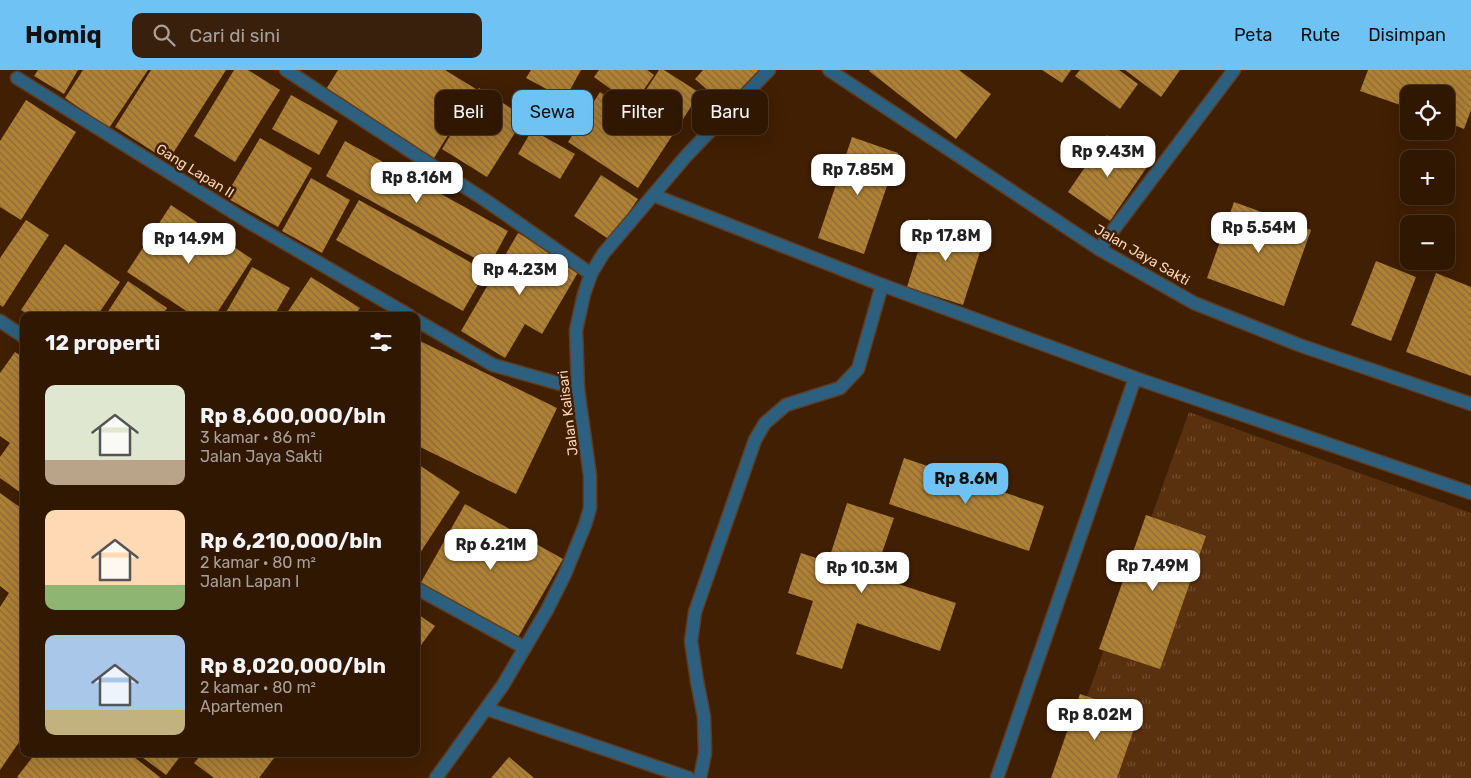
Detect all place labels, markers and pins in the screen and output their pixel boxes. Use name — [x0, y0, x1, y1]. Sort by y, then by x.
pin: Rp 9.43M — [1056, 136, 1160, 178]
pin: Rp 7.85M — [806, 154, 910, 196]
pin: Rp 8.16M — [365, 162, 469, 204]
pin: Rp 5.54M — [1207, 212, 1311, 254]
pin: Rp 17.8M — [894, 220, 998, 262]
pin: Rp 14.9M — [137, 222, 241, 265]
pin: Rp 4.23M — [468, 254, 572, 296]
pin: Rp 8.6M — [920, 462, 1012, 505]
pin: Rp 6.21M — [439, 528, 543, 571]
pin: Rp 7.49M — [1101, 550, 1205, 592]
pin: Rp 10.3M — [810, 552, 914, 594]
pin: Rp 8.02M — [1043, 698, 1147, 741]

